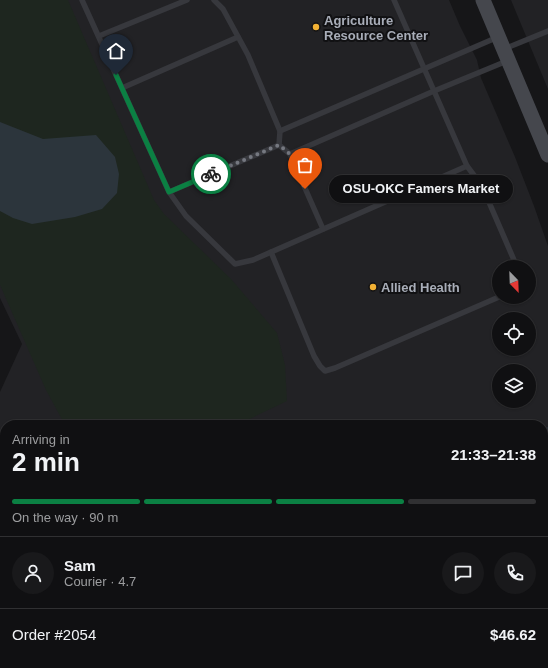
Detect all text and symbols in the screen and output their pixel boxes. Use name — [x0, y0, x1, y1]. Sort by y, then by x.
place label: Agriculture Resource Center — [324, 13, 428, 43]
marker: Agriculture Resource Center — [311, 22, 321, 32]
pin — [99, 34, 133, 75]
icon: home — [105, 40, 127, 62]
pin — [288, 148, 322, 189]
courier — [191, 154, 231, 194]
icon: bag — [294, 154, 316, 176]
icon: bike — [200, 163, 222, 185]
callout: OSU-OKC Famers Market — [329, 175, 513, 203]
text: OSU-OKC Famers Market — [343, 181, 499, 196]
north arrow — [492, 260, 536, 304]
map controls — [492, 260, 536, 408]
place label: Allied Health — [381, 280, 460, 295]
marker: Allied Health — [368, 282, 378, 292]
button: locate — [492, 312, 536, 356]
button: layers — [492, 364, 536, 408]
text: Arriving in — [12, 432, 70, 447]
text: 21:33–21:38 — [451, 446, 536, 463]
text: 2 min — [12, 447, 80, 477]
text: On the way · 90 m — [12, 510, 118, 525]
button: person — [12, 552, 54, 594]
button: chat — [442, 552, 484, 594]
button: phone — [494, 552, 536, 594]
text: Sam — [64, 557, 96, 574]
text: Courier · 4.7 — [64, 574, 136, 589]
text: Order #2054 — [12, 626, 96, 643]
text: $46.62 — [490, 626, 536, 643]

